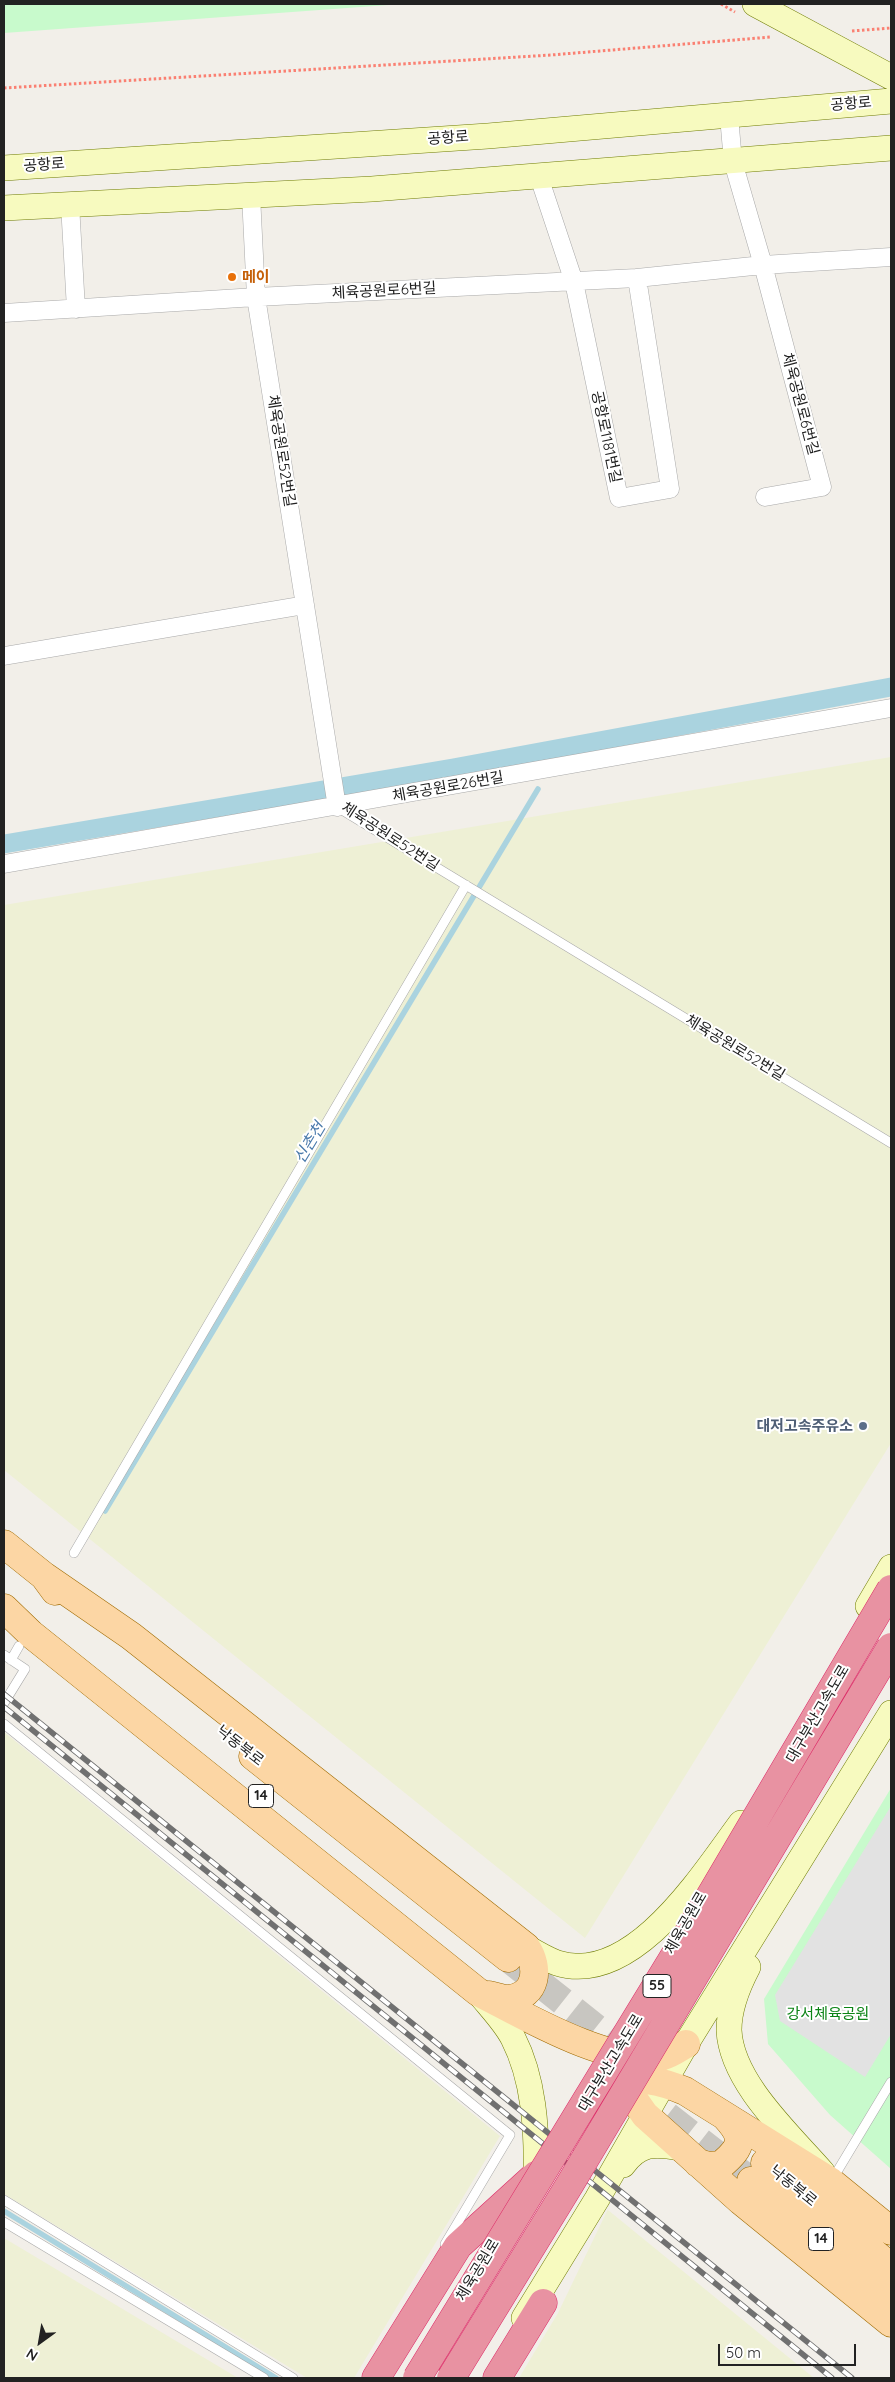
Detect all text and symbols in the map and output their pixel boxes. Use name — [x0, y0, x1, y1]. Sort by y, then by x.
street label: 공항로 — [830, 93, 872, 115]
street label: 공항로 — [427, 128, 469, 148]
street label: 공항로 — [23, 155, 65, 175]
place label: 메이 — [242, 268, 270, 286]
marker: 메이 — [226, 271, 238, 283]
street label: 체육공원로6번길 — [331, 279, 437, 303]
street label: 체육공원로6번길 — [778, 351, 822, 457]
street label: 공항로1181번길 — [587, 389, 625, 485]
street label: 체육공원로52번길 — [263, 394, 299, 508]
street label: 체육공원로26번길 — [391, 768, 505, 806]
street label: 체육공원로52번길 — [338, 799, 442, 875]
street label: 체육공원로52번길 — [682, 1011, 788, 1085]
water label: 신촌천 — [290, 1119, 330, 1167]
place label: 대저고속주유소 — [756, 1417, 853, 1435]
marker: 대저고속주유소 — [857, 1420, 869, 1432]
street label: 대구부산고속도로 — [783, 1662, 853, 1766]
street label: 낙동북로 — [213, 1722, 267, 1770]
road number: 14 — [248, 1784, 274, 1808]
street label: 체육공원로 — [661, 1889, 711, 1957]
road number: 55 — [643, 1974, 671, 1998]
park label: 강서체육공원 — [787, 2005, 869, 2023]
street label: 대구부산고속도로 — [575, 2011, 647, 2115]
street label: 낙동북로 — [766, 2162, 820, 2210]
road number: 14 — [808, 2228, 834, 2250]
street label: 체육공원로 — [453, 2236, 503, 2304]
north arrow — [15, 2317, 65, 2367]
scale bar — [720, 2334, 858, 2366]
text: 50 m — [726, 2343, 761, 2362]
text: N — [23, 2344, 41, 2365]

